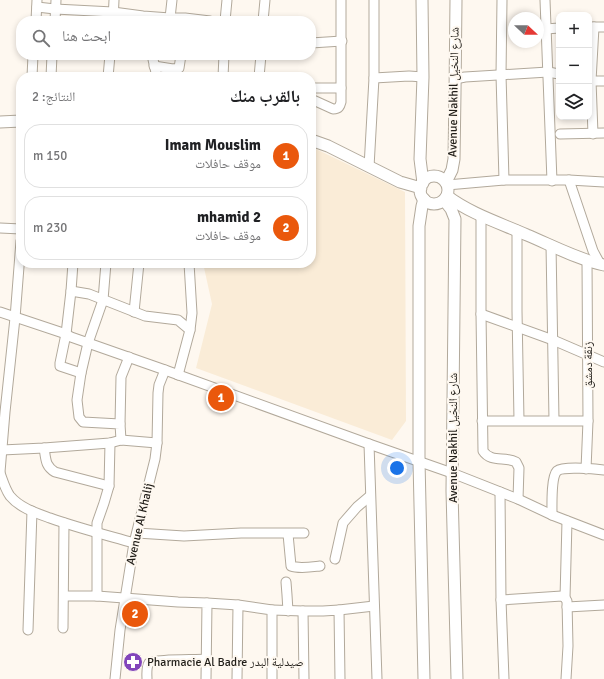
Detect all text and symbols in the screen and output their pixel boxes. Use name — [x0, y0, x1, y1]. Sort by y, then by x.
north arrow — [508, 12, 544, 48]
map controls — [556, 12, 592, 120]
button: + — [556, 12, 592, 48]
search box — [16, 16, 316, 60]
icon: search — [30, 27, 52, 49]
text: ابحث هنا — [62, 27, 111, 45]
street label: Avenue Nakhil شارع النخيل — [445, 27, 463, 157]
button: − — [556, 48, 592, 84]
button: layers — [556, 84, 592, 120]
text: بالقرب منك — [230, 86, 300, 107]
text: النتائج: 2 — [32, 89, 75, 105]
text: Imam Mouslim — [165, 136, 261, 154]
text: 150 m — [33, 148, 67, 164]
text: 1 — [282, 148, 290, 164]
text: موقف حافلات — [195, 156, 261, 172]
text: mhamid 2 — [197, 208, 261, 226]
text: 230 m — [33, 220, 67, 236]
text: 2 — [282, 220, 290, 236]
text: موقف حافلات — [195, 228, 261, 244]
street label: زنقة دمشق — [581, 341, 596, 388]
street label: Avenue Nakhil شارع النخيل — [446, 373, 461, 503]
pin: 1 — [208, 383, 234, 413]
your location — [387, 458, 407, 478]
street label: Avenue Al Khalij — [123, 482, 157, 566]
pin: 2 — [122, 599, 148, 629]
pharmacy icon: Pharmacie Al Badre صيدلية البدر — [122, 651, 144, 673]
place label: Pharmacie Al Badre صيدلية البدر — [147, 655, 304, 670]

